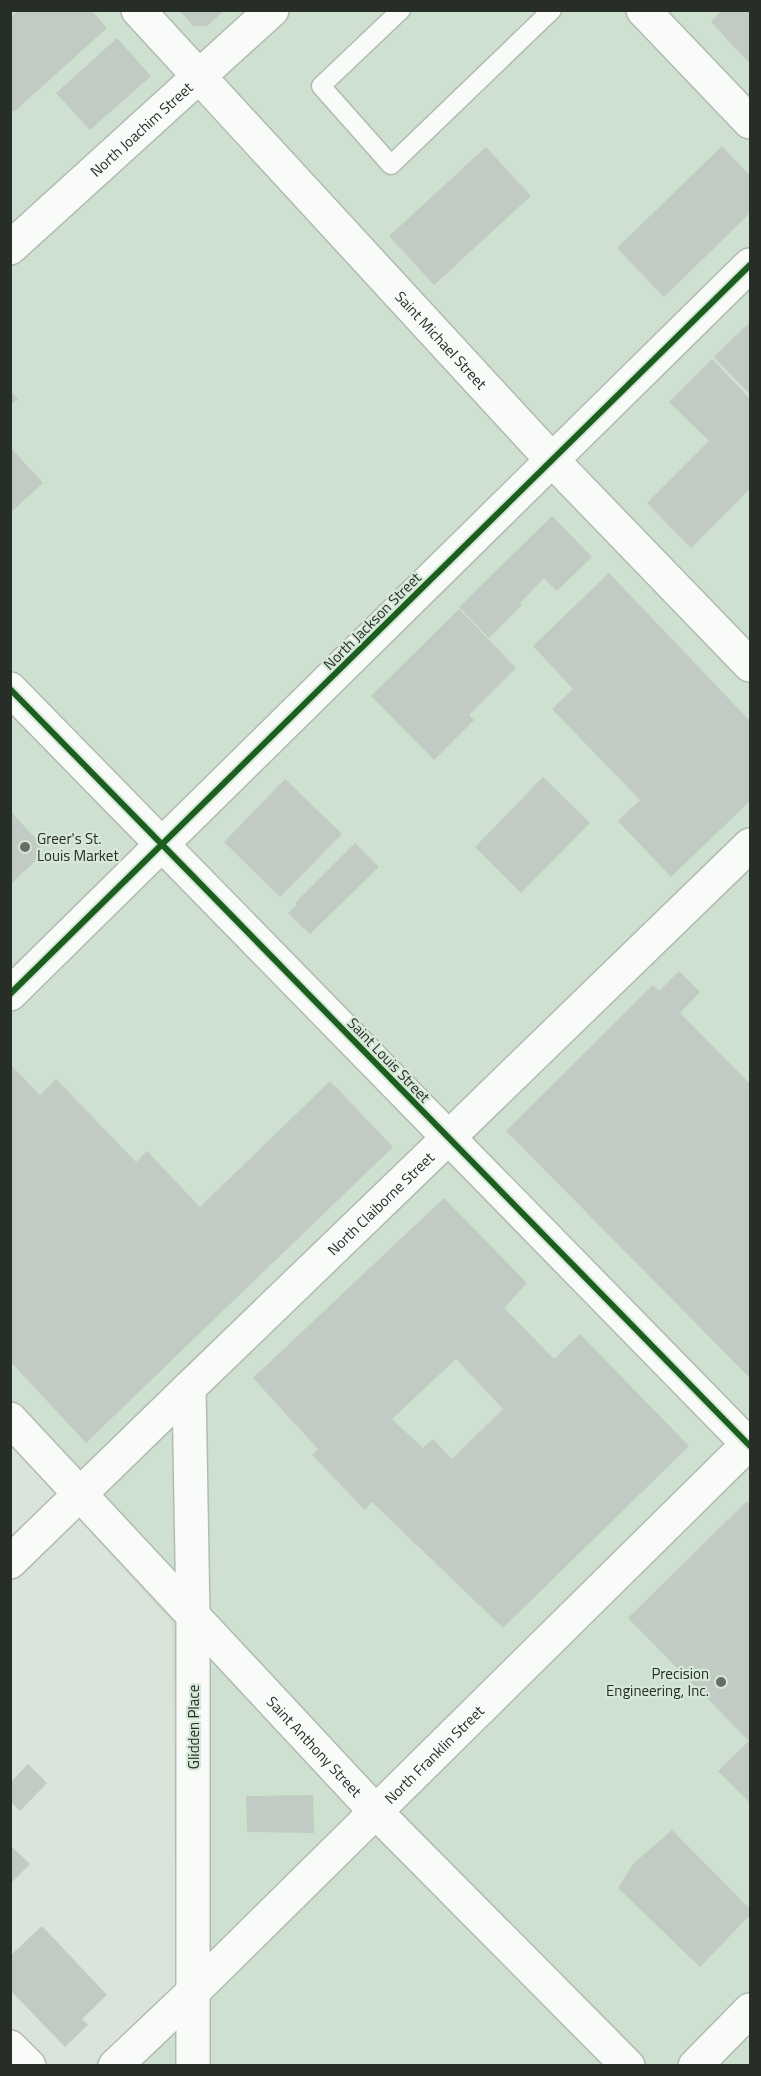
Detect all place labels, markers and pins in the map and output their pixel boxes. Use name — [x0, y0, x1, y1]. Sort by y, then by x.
place label: Greer's St. Louis Market — [37, 827, 119, 867]
marker: Greer's St. Louis Market — [18, 840, 32, 854]
place label: Precision Engineering, Inc. — [606, 1662, 709, 1702]
marker: Precision Engineering, Inc. — [714, 1675, 728, 1689]

